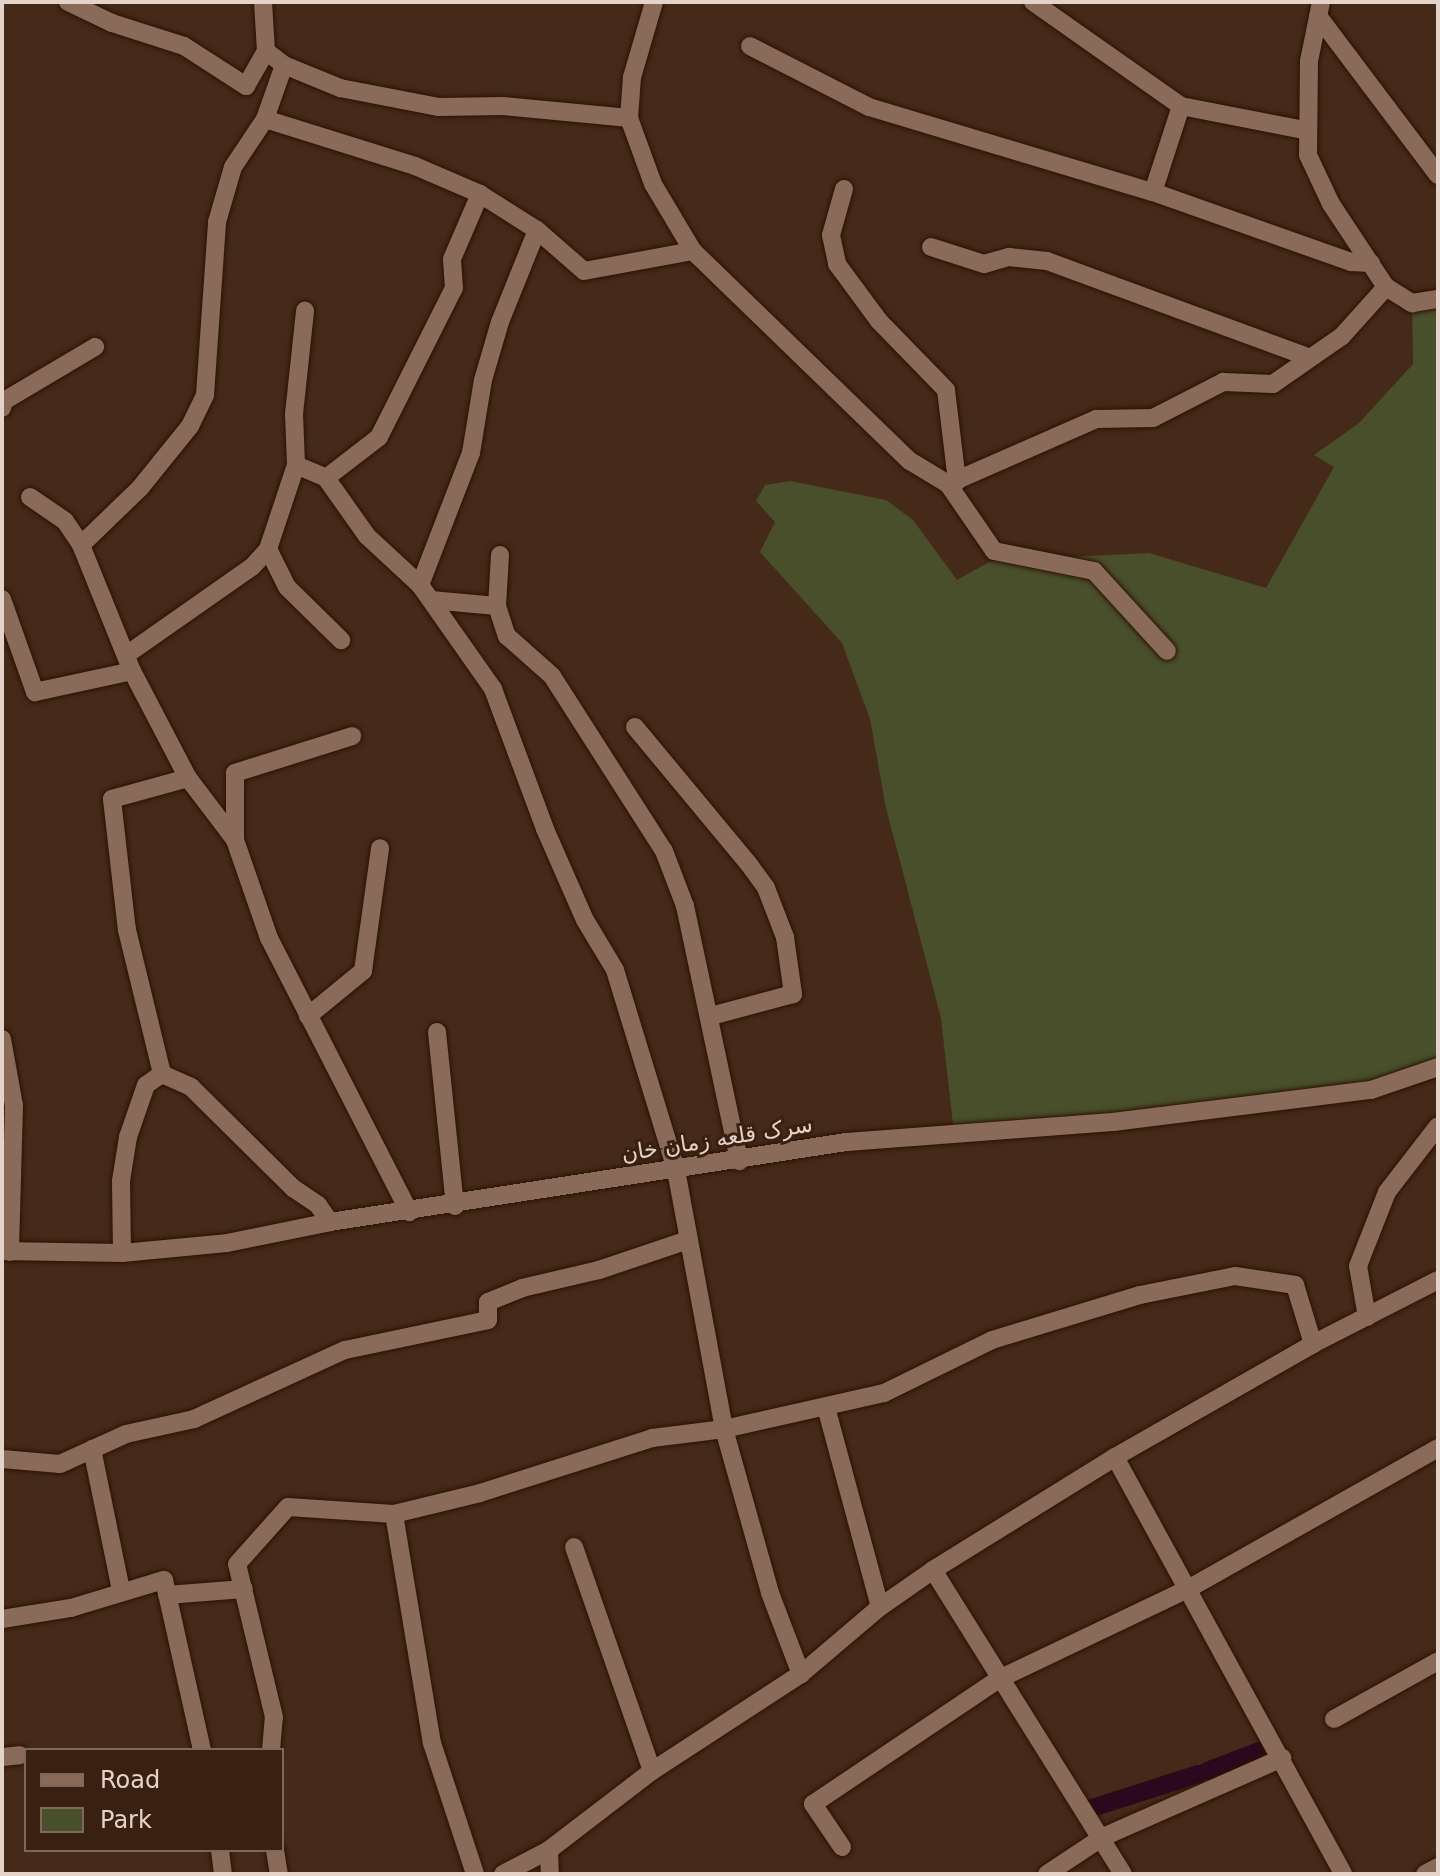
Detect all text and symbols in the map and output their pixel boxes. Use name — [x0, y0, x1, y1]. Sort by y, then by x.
street label: سرک قلعه زمان خان — [620, 1111, 814, 1167]
legend — [24, 1748, 284, 1852]
text: Road — [100, 1766, 160, 1794]
text: Park — [100, 1806, 152, 1834]

